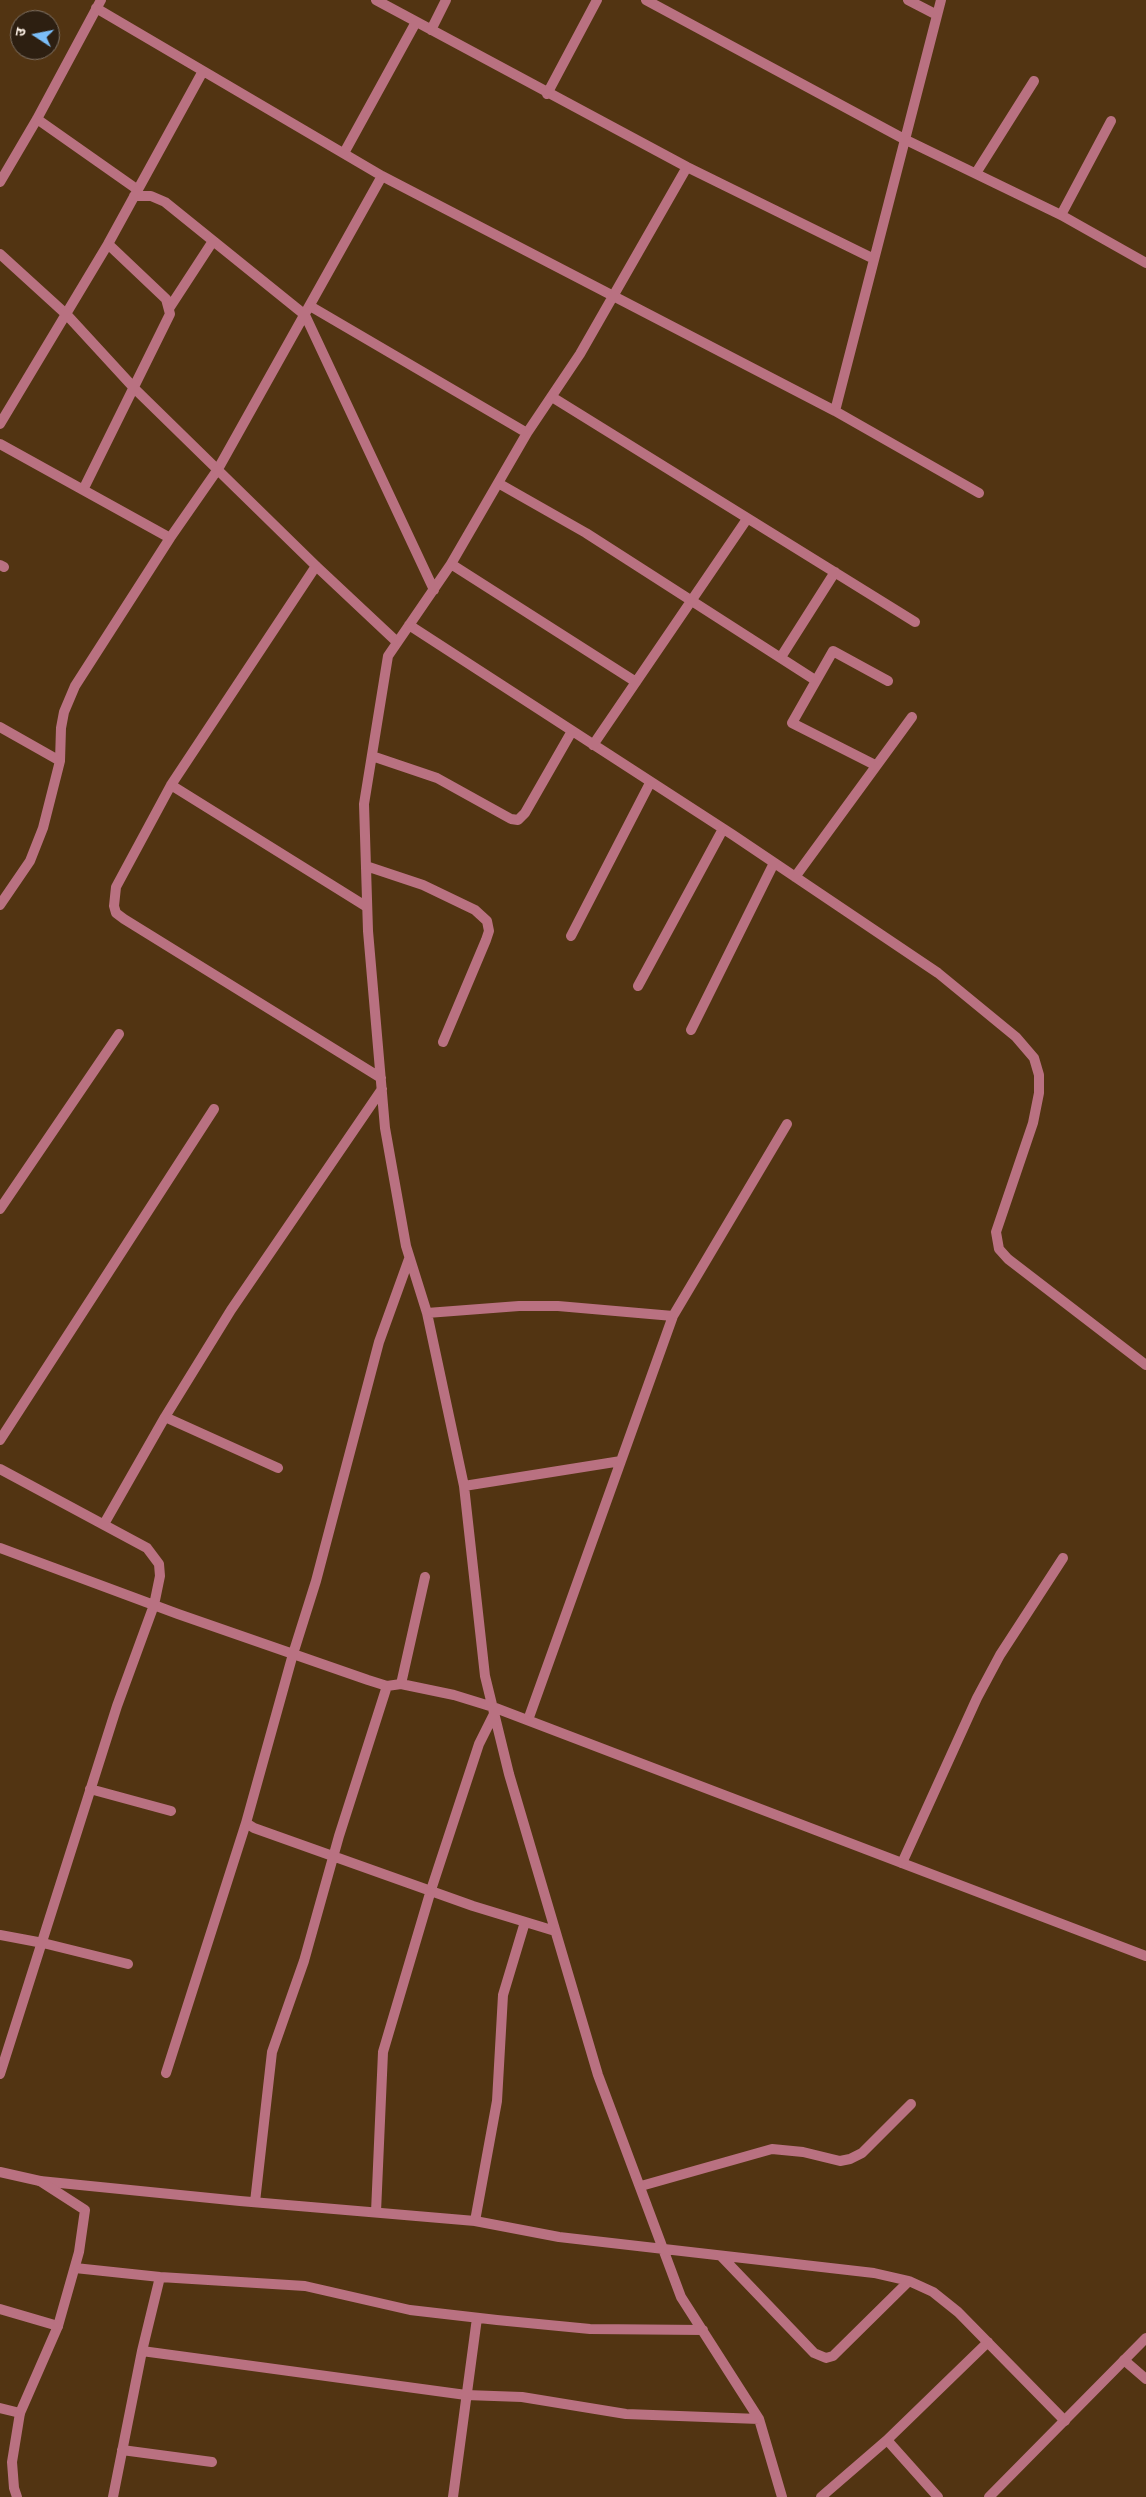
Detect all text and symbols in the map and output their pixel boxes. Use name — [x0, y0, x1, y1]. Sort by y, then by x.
north arrow — [10, 10, 60, 60]
text: उ — [12, 27, 30, 38]

